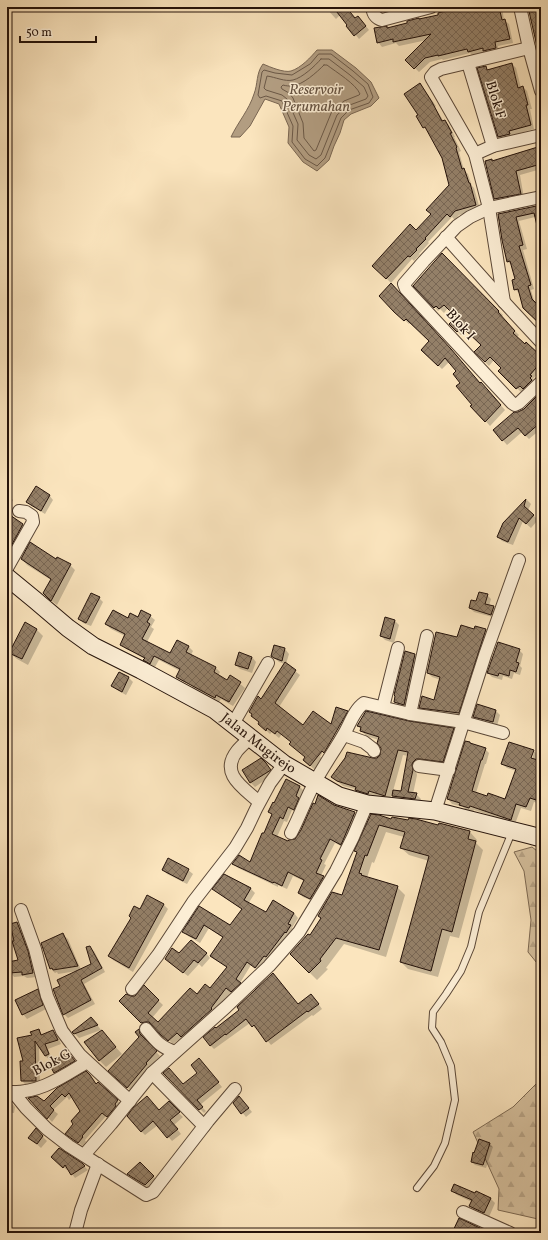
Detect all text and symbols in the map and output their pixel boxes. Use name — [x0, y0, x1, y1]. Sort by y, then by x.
scale bar — [20, 18, 96, 44]
text: 50 m — [26, 25, 52, 41]
street label: Blok F — [480, 79, 510, 121]
water label: Reservoir Perumahan — [282, 80, 350, 118]
street label: Blok I — [441, 305, 479, 345]
street label: Jalan Mugirejo — [217, 709, 299, 778]
street label: Blok G — [29, 1045, 75, 1081]

